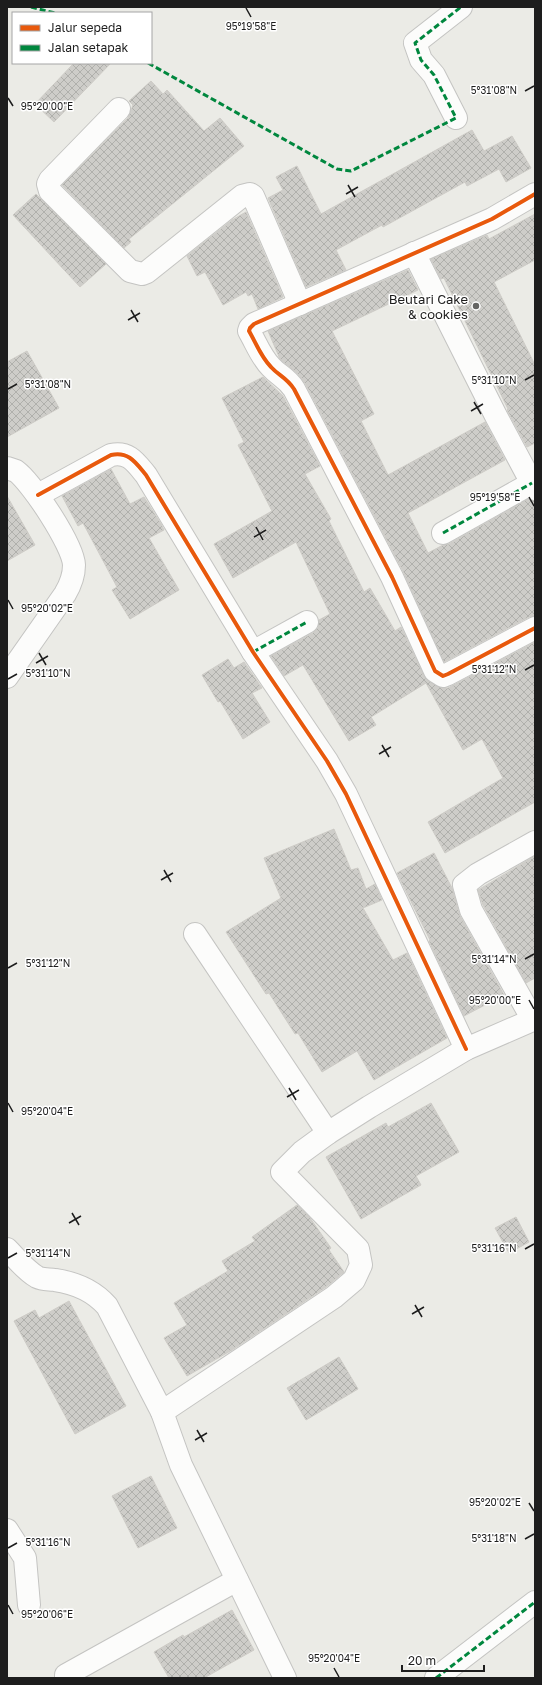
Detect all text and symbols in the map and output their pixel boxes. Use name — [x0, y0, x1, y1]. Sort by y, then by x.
legend — [12, 12, 152, 64]
text: Jalur sepeda — [48, 20, 122, 35]
text: 95°19'58"E — [226, 20, 276, 32]
text: Jalan setapak — [48, 40, 129, 55]
text: 5°31'08"N — [471, 84, 517, 96]
text: 95°20'00"E — [21, 100, 73, 112]
place label: Beutari Cake & cookies — [389, 291, 468, 322]
marker: Beutari Cake & cookies — [471, 301, 481, 311]
text: 5°31'10"N — [471, 374, 517, 386]
text: 5°31'08"N — [25, 378, 71, 390]
text: 95°19'58"E — [470, 491, 520, 503]
text: 95°20'02"E — [21, 602, 73, 614]
text: 5°31'12"N — [472, 663, 516, 675]
text: 5°31'10"N — [25, 667, 71, 679]
text: 5°31'14"N — [471, 953, 517, 965]
text: 5°31'12"N — [26, 957, 70, 969]
text: 95°20'00"E — [469, 994, 521, 1006]
text: 95°20'04"E — [21, 1105, 73, 1117]
text: 5°31'16"N — [472, 1242, 517, 1254]
text: 5°31'14"N — [25, 1247, 71, 1259]
text: 95°20'02"E — [469, 1496, 521, 1508]
text: 5°31'18"N — [471, 1532, 517, 1544]
text: 5°31'16"N — [26, 1536, 71, 1548]
text: 95°20'06"E — [21, 1608, 73, 1620]
scale bar — [402, 1647, 484, 1673]
text: 95°20'04"E — [308, 1652, 360, 1664]
text: 20 m — [408, 1653, 436, 1668]

